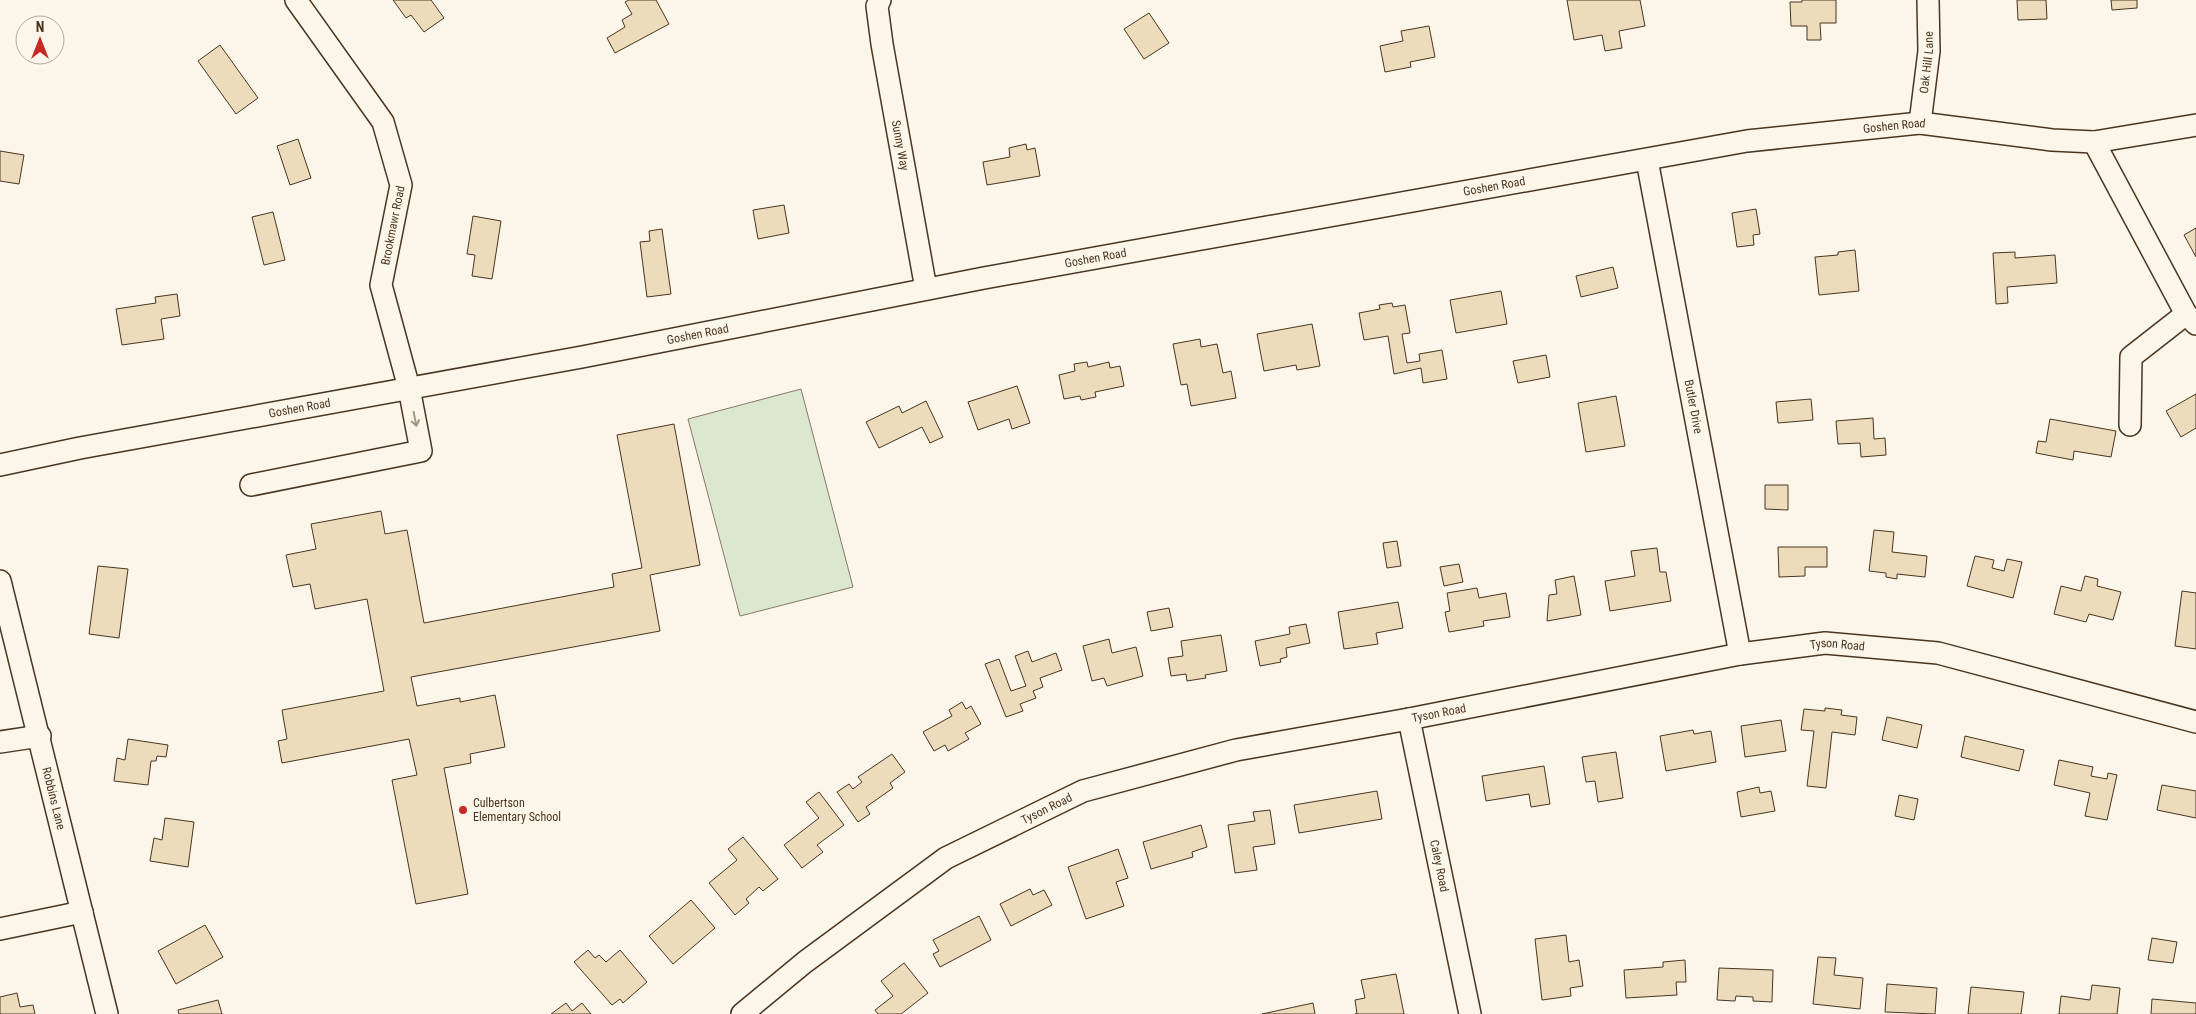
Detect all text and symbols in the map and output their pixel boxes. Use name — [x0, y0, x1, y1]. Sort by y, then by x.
north arrow — [15, 15, 65, 65]
text: N — [36, 19, 44, 35]
street label: Oak Hill Lane — [1917, 31, 1936, 94]
street label: Goshen Road — [1862, 116, 1926, 136]
street label: Sunny Way — [889, 119, 912, 172]
street label: Goshen Road — [1462, 174, 1526, 199]
street label: Brookmawr Road — [378, 184, 408, 266]
street label: Goshen Road — [1063, 246, 1128, 270]
street label: Goshen Road — [666, 321, 730, 347]
street label: Butler Drive — [1681, 378, 1705, 435]
street label: Goshen Road — [268, 396, 332, 421]
one-way arrow — [411, 411, 421, 427]
street label: Tyson Road — [1809, 636, 1865, 653]
street label: Tyson Road — [1411, 701, 1467, 725]
street label: Robbins Lane — [39, 766, 68, 832]
street label: Tyson Road — [1019, 790, 1075, 827]
place label: Culbertson Elementary School — [473, 796, 561, 824]
marker: Culbertson Elementary School — [457, 804, 469, 816]
street label: Caley Road — [1427, 839, 1452, 893]

